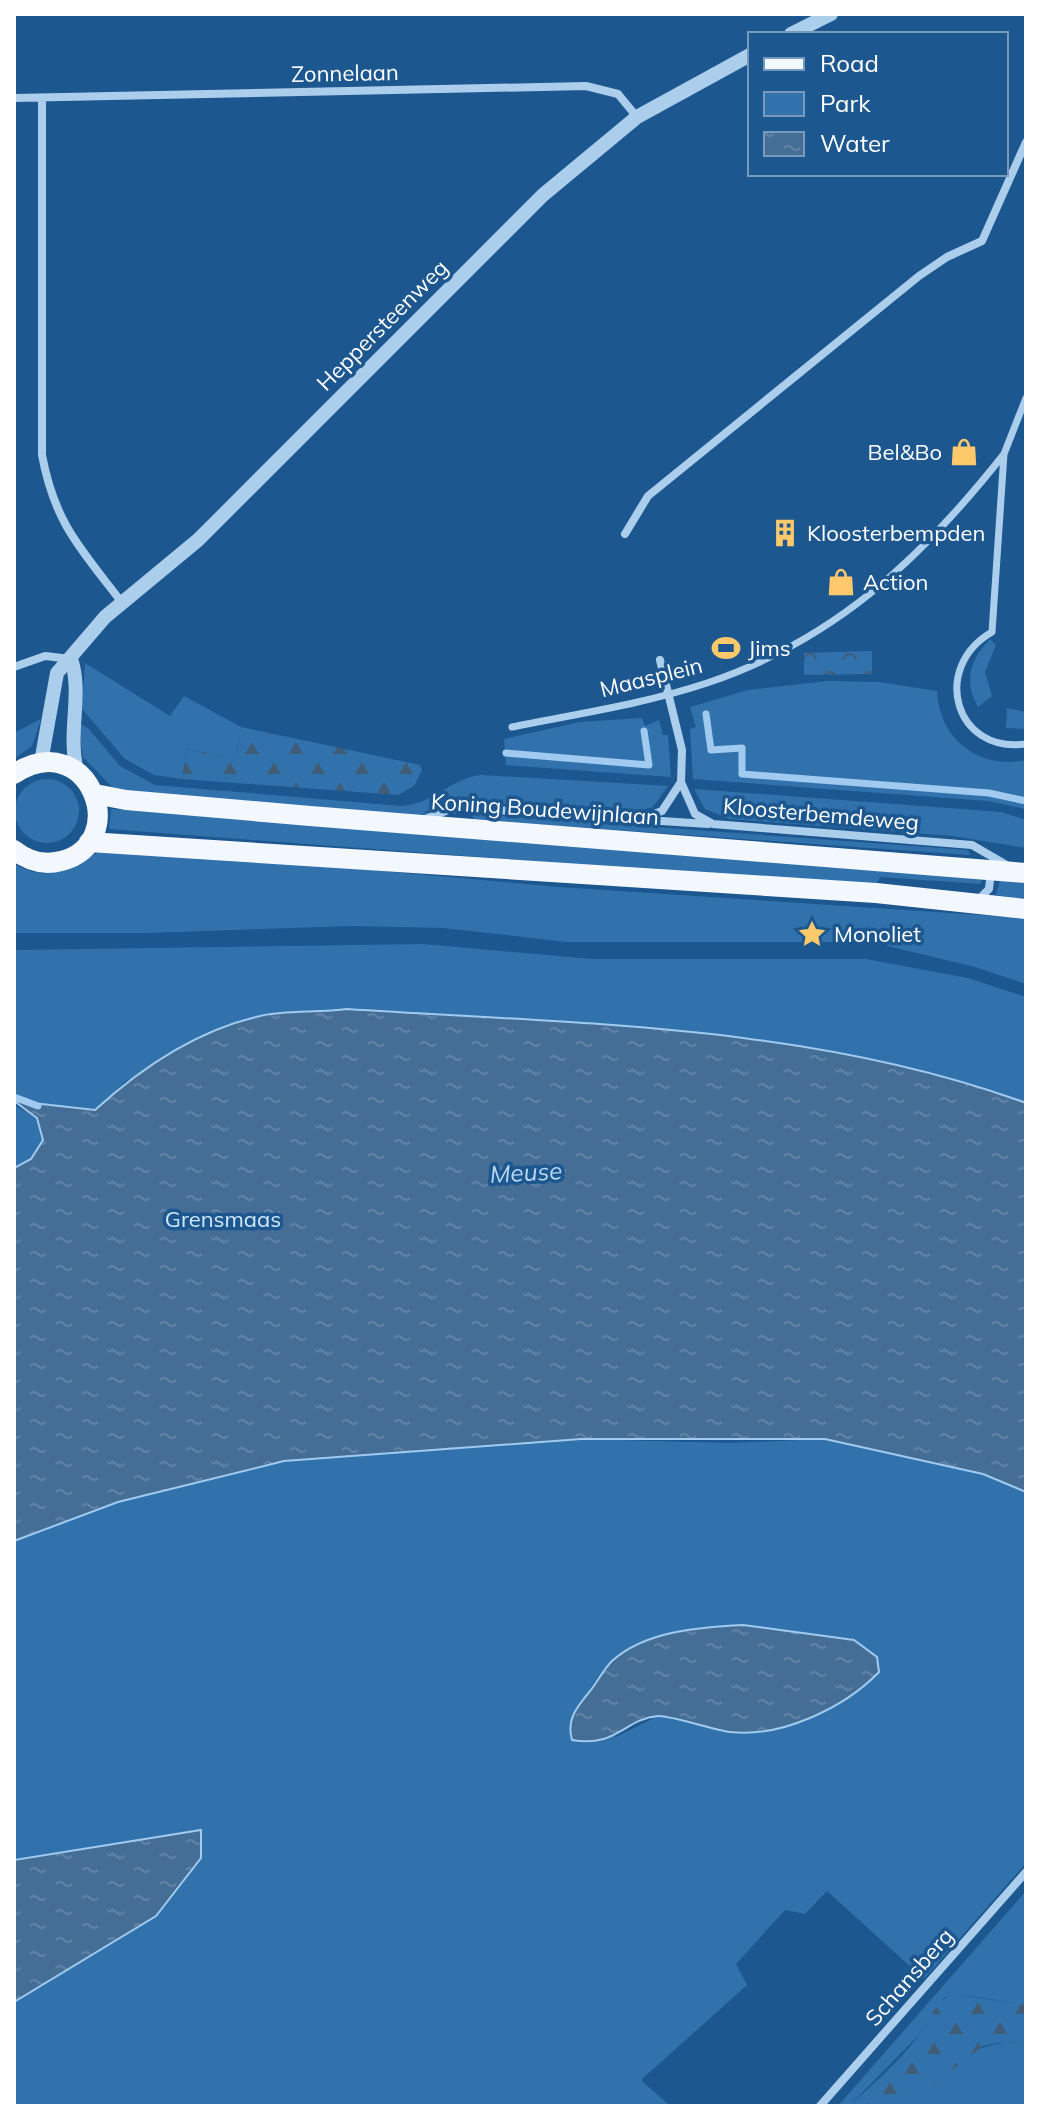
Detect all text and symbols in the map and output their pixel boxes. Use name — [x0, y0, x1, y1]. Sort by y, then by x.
legend — [748, 32, 1008, 176]
text: Road — [820, 48, 879, 78]
street label: Zonnelaan — [291, 58, 399, 88]
text: Park — [820, 88, 871, 118]
text: Water — [820, 128, 890, 158]
street label: Heppersteenweg — [310, 253, 454, 397]
shop icon: Bel&Bo — [949, 437, 979, 467]
place label: Bel&Bo — [868, 438, 942, 466]
building icon: Kloosterbempden — [770, 518, 800, 548]
place label: Kloosterbempden — [807, 519, 985, 547]
shop icon: Action — [826, 567, 856, 597]
place label: Action — [863, 568, 928, 596]
sports icon: Jims — [711, 633, 741, 663]
place label: Jims — [748, 634, 791, 662]
street label: Maasplein — [597, 651, 705, 703]
street label: Koning Boudewijnlaan — [430, 787, 660, 831]
street label: Kloosterbemdeweg — [722, 791, 920, 837]
place icon: Monoliet — [797, 919, 827, 949]
place label: Monoliet — [834, 920, 921, 948]
water label: Meuse — [489, 1155, 563, 1189]
park label: Grensmaas — [165, 1205, 281, 1233]
street label: Schansberg — [859, 1922, 959, 2032]

